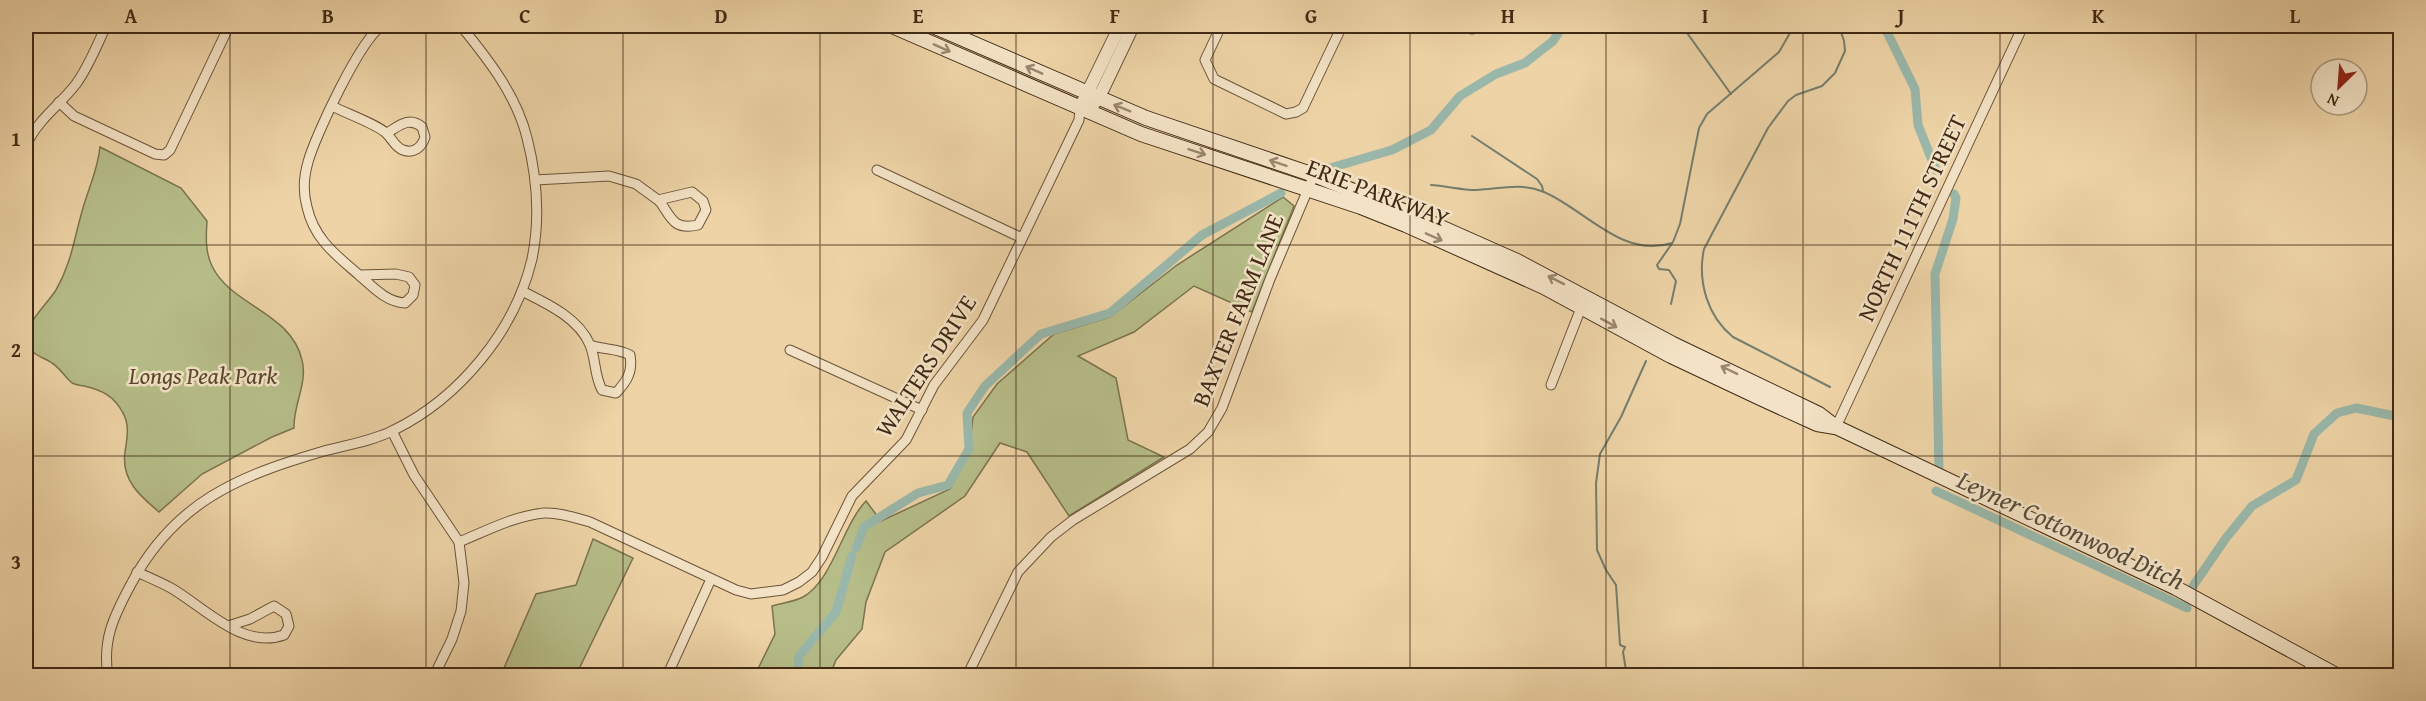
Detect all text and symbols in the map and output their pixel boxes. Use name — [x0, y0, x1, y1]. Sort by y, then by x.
text: A — [125, 1, 138, 30]
text: B — [322, 1, 334, 30]
text: C — [519, 1, 531, 30]
text: D — [714, 1, 728, 30]
text: E — [913, 1, 924, 30]
text: F — [1110, 1, 1120, 30]
text: G — [1305, 1, 1317, 30]
text: H — [1501, 1, 1515, 30]
text: I — [1702, 1, 1708, 30]
text: J — [1895, 1, 1905, 30]
text: K — [2092, 1, 2105, 30]
text: L — [2290, 1, 2301, 30]
one-way arrow — [933, 42, 951, 54]
north arrow — [2309, 57, 2369, 117]
one-way arrow — [1025, 63, 1043, 74]
text: N — [2322, 87, 2343, 114]
one-way arrow — [1113, 102, 1132, 113]
street label: NORTH 111TH STREET — [1848, 109, 1975, 327]
text: 1 — [11, 124, 21, 153]
one-way arrow — [1187, 147, 1206, 158]
street label: ERIE PARKWAY — [1302, 149, 1455, 236]
one-way arrow — [1269, 157, 1288, 168]
street label: BAXTER FARM LANE — [1183, 208, 1292, 411]
one-way arrow — [1425, 232, 1443, 244]
one-way arrow — [1547, 274, 1565, 286]
street label: WALTERS DRIVE — [866, 288, 985, 444]
one-way arrow — [1600, 318, 1618, 329]
text: 2 — [11, 335, 21, 364]
park label: Longs Peak Park — [128, 358, 277, 393]
one-way arrow — [1720, 364, 1738, 376]
water label: Leyner Cottonwood Ditch — [1950, 459, 2191, 599]
text: 3 — [11, 547, 21, 576]

